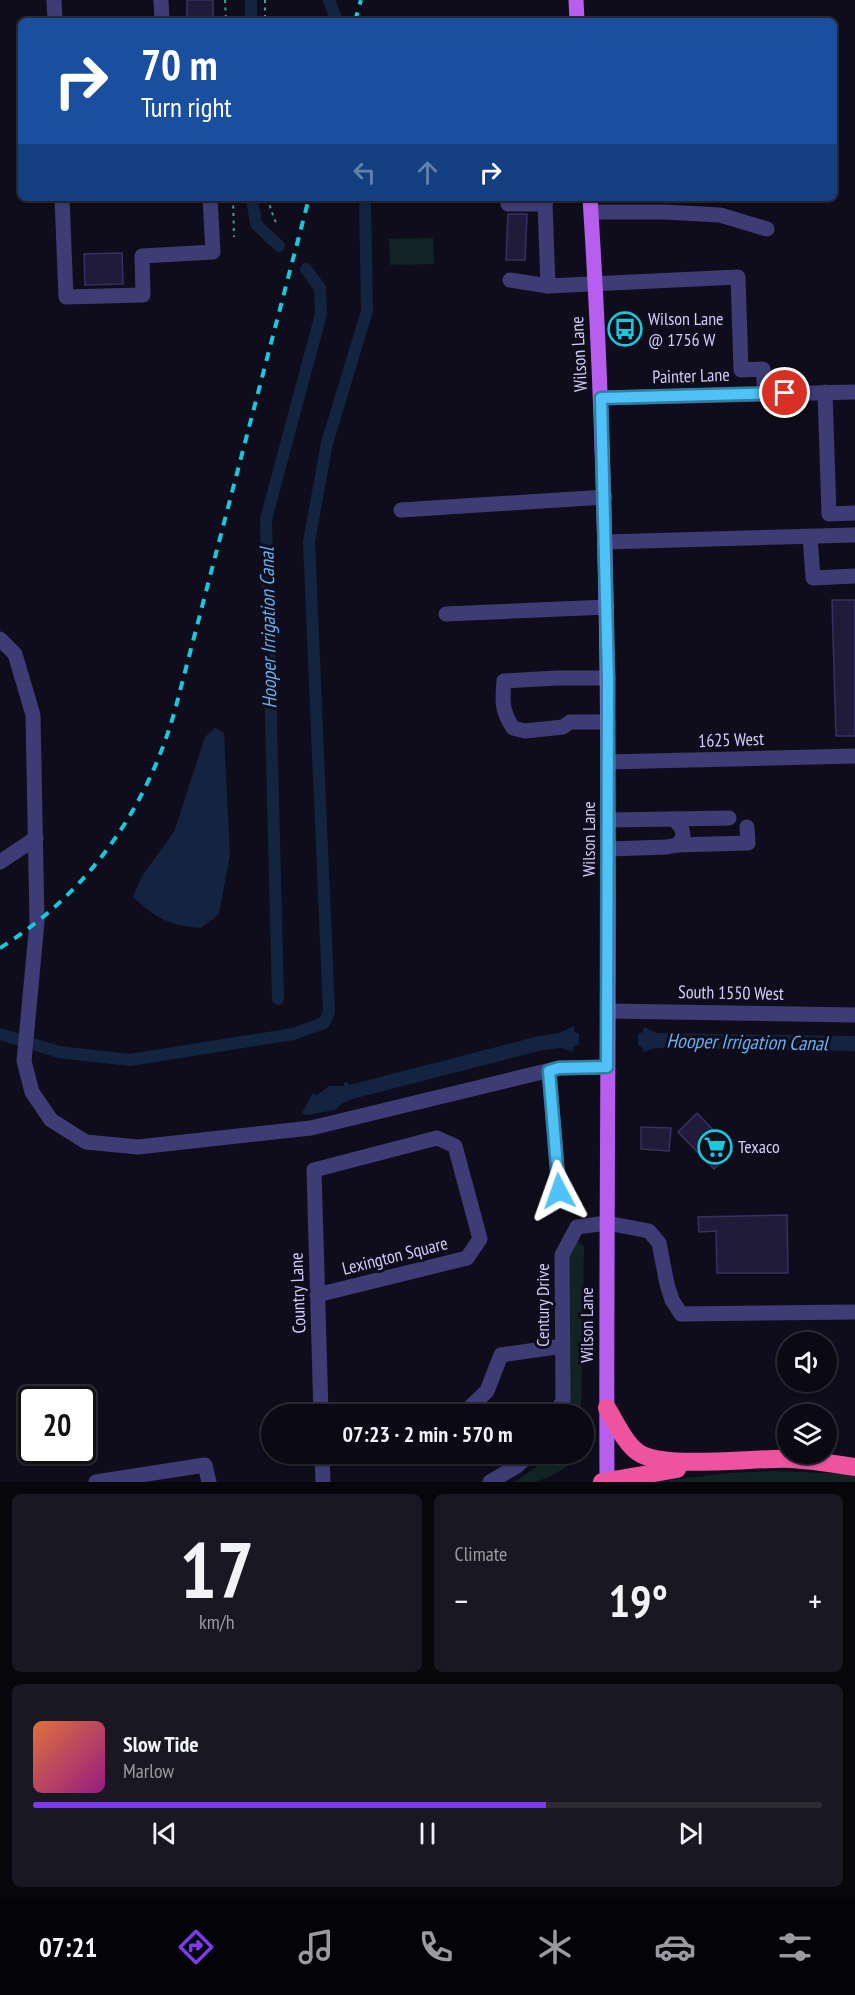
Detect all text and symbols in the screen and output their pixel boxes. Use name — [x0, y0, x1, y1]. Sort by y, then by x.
text: 70 m — [141, 37, 218, 92]
icon: right — [42, 42, 120, 120]
text: Turn right — [141, 90, 232, 124]
icon: left — [348, 156, 381, 189]
icon: ahead — [411, 156, 444, 189]
icon: right — [474, 156, 507, 189]
place label: Wilson Lane @ 1756 W — [648, 307, 724, 351]
bus stop icon: Wilson Lane @ 1756 W — [607, 311, 643, 347]
street label: Wilson Lane — [565, 316, 592, 392]
street label: Painter Lane — [652, 363, 730, 388]
pin — [759, 367, 810, 418]
icon: arrive — [768, 376, 801, 409]
water label: Hooper Irrigation Canal — [254, 545, 282, 709]
street label: 1625 West — [698, 727, 764, 752]
street label: Wilson Lane — [577, 801, 600, 877]
street label: South 1550 West — [678, 980, 784, 1005]
water label: Hooper Irrigation Canal — [666, 1028, 830, 1056]
supermarket icon: Texaco — [697, 1129, 733, 1165]
place label: Texaco — [738, 1135, 780, 1158]
position arrow — [527, 1159, 591, 1223]
street label: Lexington Square — [340, 1231, 450, 1280]
street label: Country Lane — [285, 1252, 310, 1334]
street label: Century Drive — [531, 1263, 554, 1347]
street label: Wilson Lane — [575, 1287, 598, 1363]
map controls — [777, 1332, 837, 1464]
button: sound — [777, 1332, 837, 1392]
speed limit sign: 20 — [18, 1386, 96, 1464]
button: layers — [777, 1404, 837, 1464]
text: 07:23 · 2 min · 570 m — [342, 1420, 513, 1448]
text: 17 — [179, 1519, 254, 1620]
text: Climate — [455, 1541, 507, 1567]
text: 19° — [609, 1571, 668, 1629]
text: − — [455, 1579, 468, 1622]
text: + — [808, 1579, 822, 1622]
text: km/h — [199, 1609, 234, 1635]
text: Slow Tide — [123, 1730, 199, 1758]
text: Marlow — [123, 1758, 174, 1784]
icon: previous — [148, 1817, 181, 1850]
icon: pause — [411, 1817, 444, 1850]
icon: next — [674, 1817, 707, 1850]
icon: directions — [175, 1926, 217, 1968]
icon: music — [295, 1926, 337, 1968]
icon: phone — [415, 1926, 457, 1968]
icon: climate — [534, 1926, 576, 1968]
icon: car — [654, 1926, 696, 1968]
icon: filters — [774, 1926, 816, 1968]
text: 07:21 — [39, 1930, 97, 1964]

